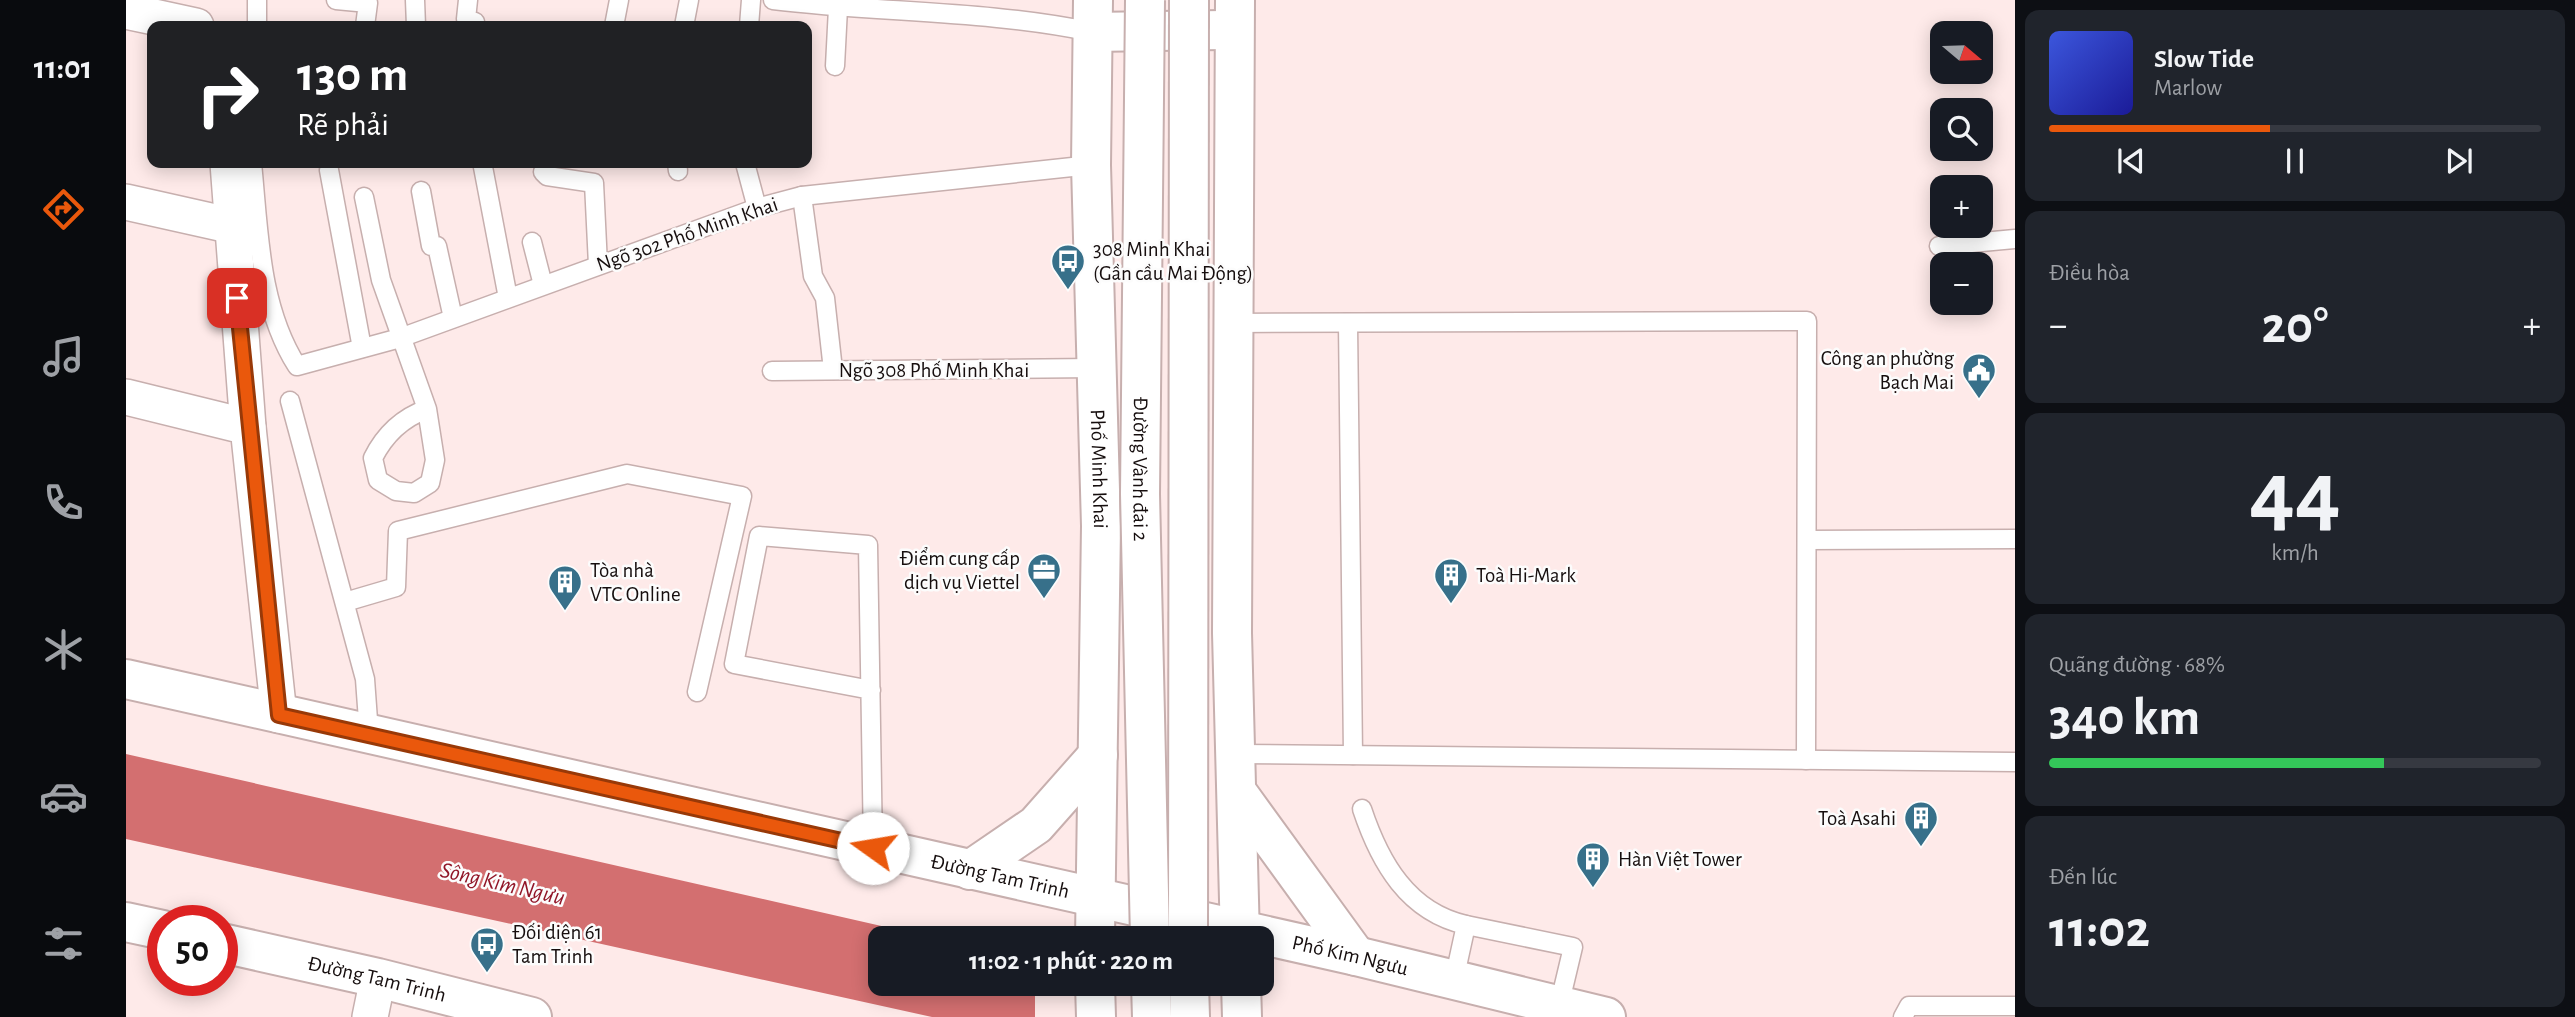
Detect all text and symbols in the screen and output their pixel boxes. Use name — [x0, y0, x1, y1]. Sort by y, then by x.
north arrow — [1930, 21, 1993, 84]
map controls — [1930, 21, 1993, 315]
text: Slow Tide — [2154, 46, 2254, 72]
icon: right — [182, 49, 273, 140]
text: 130 m — [297, 51, 408, 100]
text: 11:01 — [34, 52, 92, 84]
text: Marlow — [2154, 77, 2222, 100]
button: search — [1930, 98, 1993, 161]
text: Rẽ phải — [297, 109, 389, 141]
icon: previous — [2112, 142, 2150, 180]
icon: pause — [2276, 142, 2314, 180]
icon: next — [2440, 142, 2478, 180]
button: + — [1930, 175, 1993, 238]
icon: directions — [39, 185, 88, 234]
street label: Ngõ 302 Phố Minh Khai — [594, 194, 781, 275]
place label: 308 Minh Khai (Gần cầu Mai Động) — [1093, 239, 1253, 284]
bus stop icon: 308 Minh Khai (Gần cầu Mai Động) — [1049, 242, 1087, 291]
button: − — [1930, 252, 1993, 315]
text: Điều hòa — [2049, 262, 2130, 285]
pin — [207, 268, 267, 328]
icon: arrive — [218, 279, 256, 317]
text: 20° — [2262, 300, 2328, 352]
text: − — [2049, 307, 2067, 345]
text: + — [2523, 307, 2541, 345]
icon: music — [39, 332, 88, 381]
place label: Công an phường Bạch Mai — [1821, 348, 1955, 393]
public building icon: Công an phường Bạch Mai — [1960, 351, 1998, 400]
street label: Ngõ 308 Phố Minh Khai — [839, 360, 1029, 381]
street label: Đường Vành đai 2 — [1129, 397, 1151, 541]
street label: Phố Minh Khai — [1087, 409, 1111, 529]
text: 44 — [2249, 449, 2341, 540]
icon: phone — [39, 478, 88, 527]
text: km/h — [2271, 542, 2319, 565]
place label: Điểm cung cấp dịch vụ Viettel — [900, 547, 1020, 593]
office icon: Điểm cung cấp dịch vụ Viettel — [1025, 551, 1063, 600]
building icon: Toà Hi-Mark — [1432, 556, 1470, 605]
place label: Tòa nhà VTC Online — [590, 560, 681, 605]
building icon: Tòa nhà VTC Online — [546, 563, 584, 612]
place label: Toà Hi-Mark — [1476, 565, 1576, 586]
icon: climate — [39, 625, 88, 674]
text: Quãng đường · 68% — [2049, 654, 2225, 677]
text: 340 km — [2049, 692, 2200, 744]
icon: car — [39, 772, 88, 821]
building icon: Toà Asahi — [1902, 799, 1940, 848]
place label: Toà Asahi — [1818, 808, 1896, 829]
position arrow — [836, 811, 910, 885]
building icon: Hàn Việt Tower — [1574, 840, 1612, 889]
place label: Hàn Việt Tower — [1618, 849, 1742, 870]
street label: Đường Tam Trinh — [929, 851, 1071, 902]
water label: Sông Kim Ngưu — [438, 859, 567, 910]
text: Đến lúc — [2049, 866, 2117, 889]
text: 11:02 — [2049, 904, 2150, 956]
speed limit sign: 50 — [147, 905, 238, 996]
icon: filters — [39, 919, 88, 968]
place label: Đối diện 61 Tam Trinh — [512, 922, 602, 967]
bus stop icon: Đối diện 61 Tam Trinh — [468, 925, 506, 974]
street label: Phố Kim Ngưu — [1290, 932, 1411, 979]
text: 11:02 · 1 phút · 220 m — [969, 948, 1173, 974]
street label: Đường Tam Trinh — [306, 953, 448, 1006]

